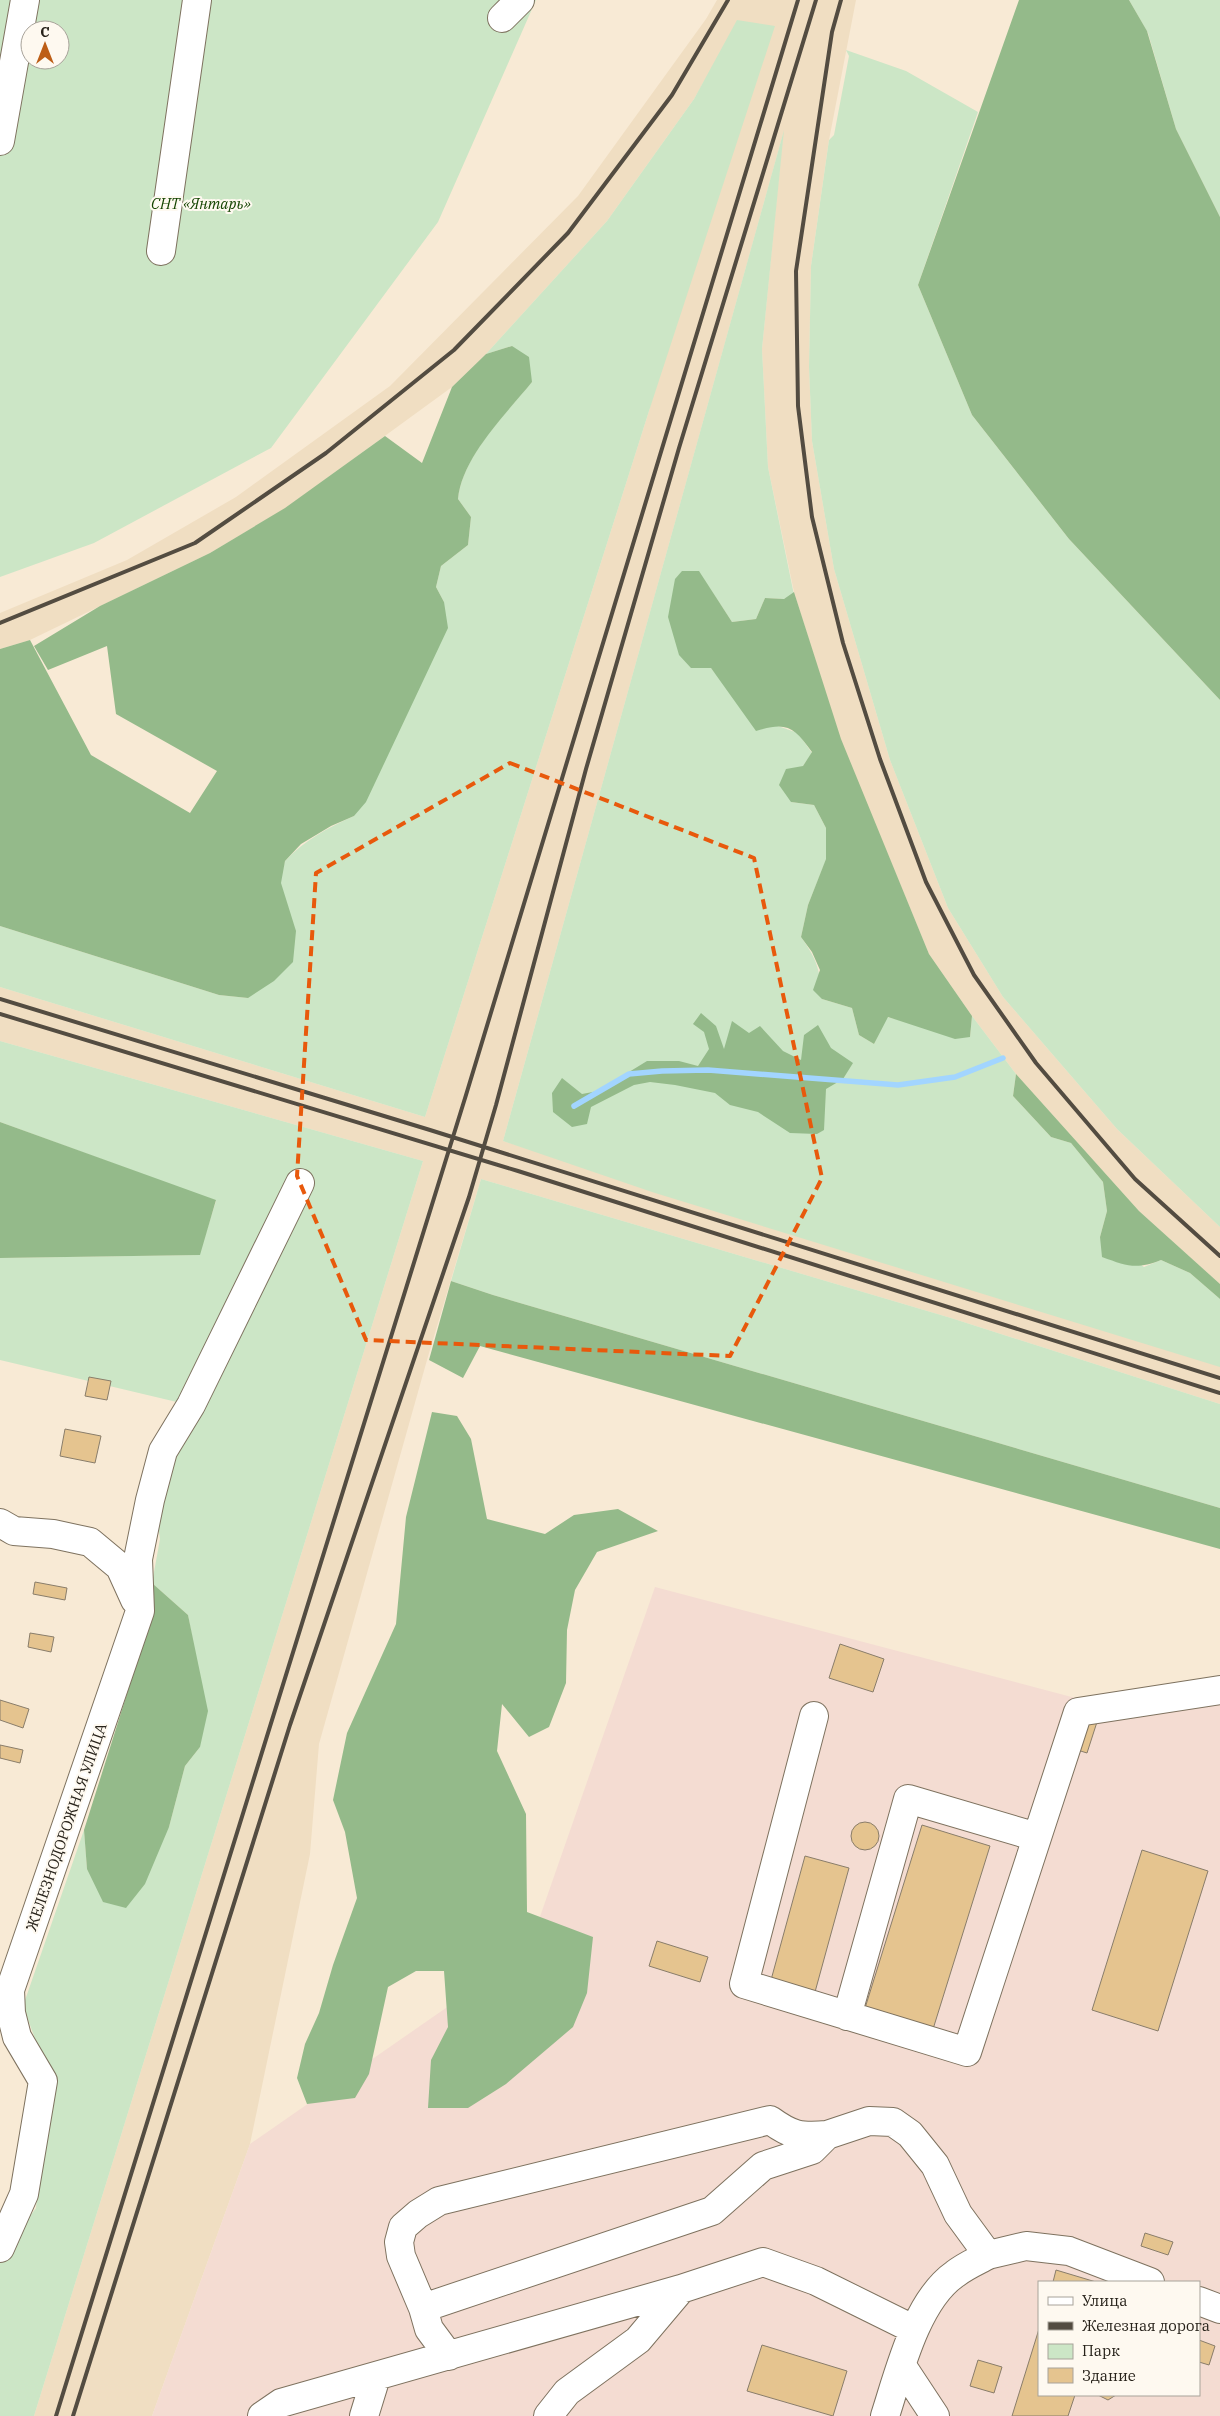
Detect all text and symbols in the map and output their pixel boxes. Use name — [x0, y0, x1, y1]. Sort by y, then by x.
north arrow — [20, 20, 70, 70]
text: С — [40, 23, 50, 41]
park label: СНТ «Янтарь» — [151, 194, 251, 213]
street label: ЖЕЛЕЗНОДОРОЖНАЯ УЛИЦА — [21, 1720, 111, 1934]
legend — [1038, 2281, 1200, 2396]
text: Улица — [1082, 2291, 1127, 2310]
text: Железная дорога — [1082, 2316, 1210, 2335]
text: Парк — [1082, 2341, 1120, 2360]
text: Здание — [1082, 2366, 1136, 2385]

